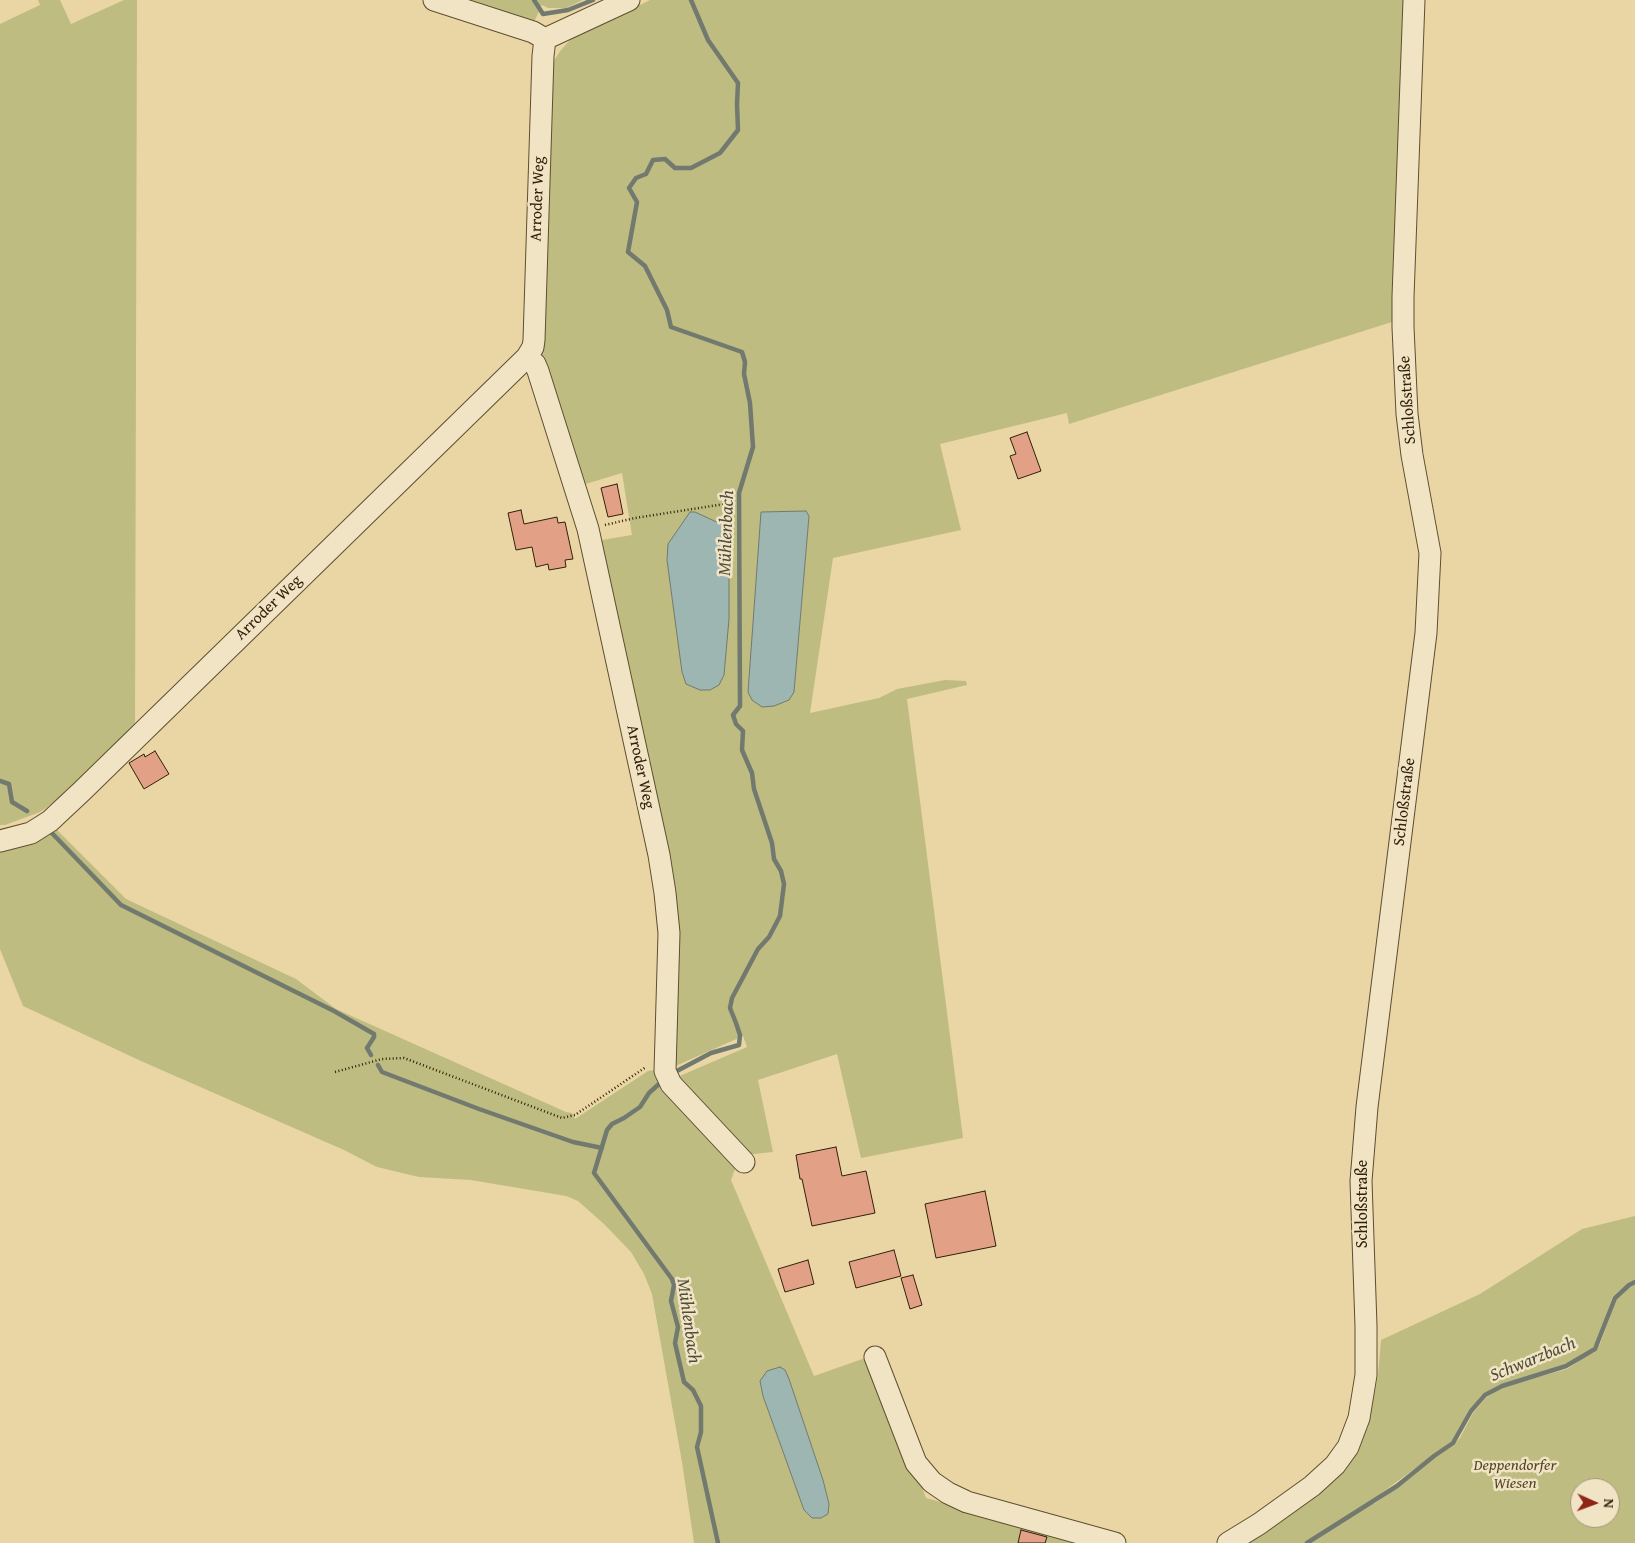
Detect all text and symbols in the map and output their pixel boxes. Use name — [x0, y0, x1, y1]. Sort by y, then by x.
street label: Arroder Weg — [527, 156, 549, 242]
street label: Schloßstraße — [1395, 355, 1421, 445]
water label: Mühlenbach — [715, 490, 739, 576]
street label: Arroder Weg — [232, 571, 306, 645]
street label: Arroder Weg — [622, 723, 658, 811]
street label: Schloßstraße — [1390, 757, 1420, 847]
street label: Schloßstraße — [1353, 1160, 1373, 1248]
water label: Mühlenbach — [671, 1277, 705, 1365]
water label: Schwarzbach — [1487, 1333, 1579, 1387]
park label: Deppendorfer Wiesen — [1474, 1456, 1556, 1494]
north arrow — [1570, 1478, 1620, 1528]
text: N — [1599, 1498, 1619, 1509]

